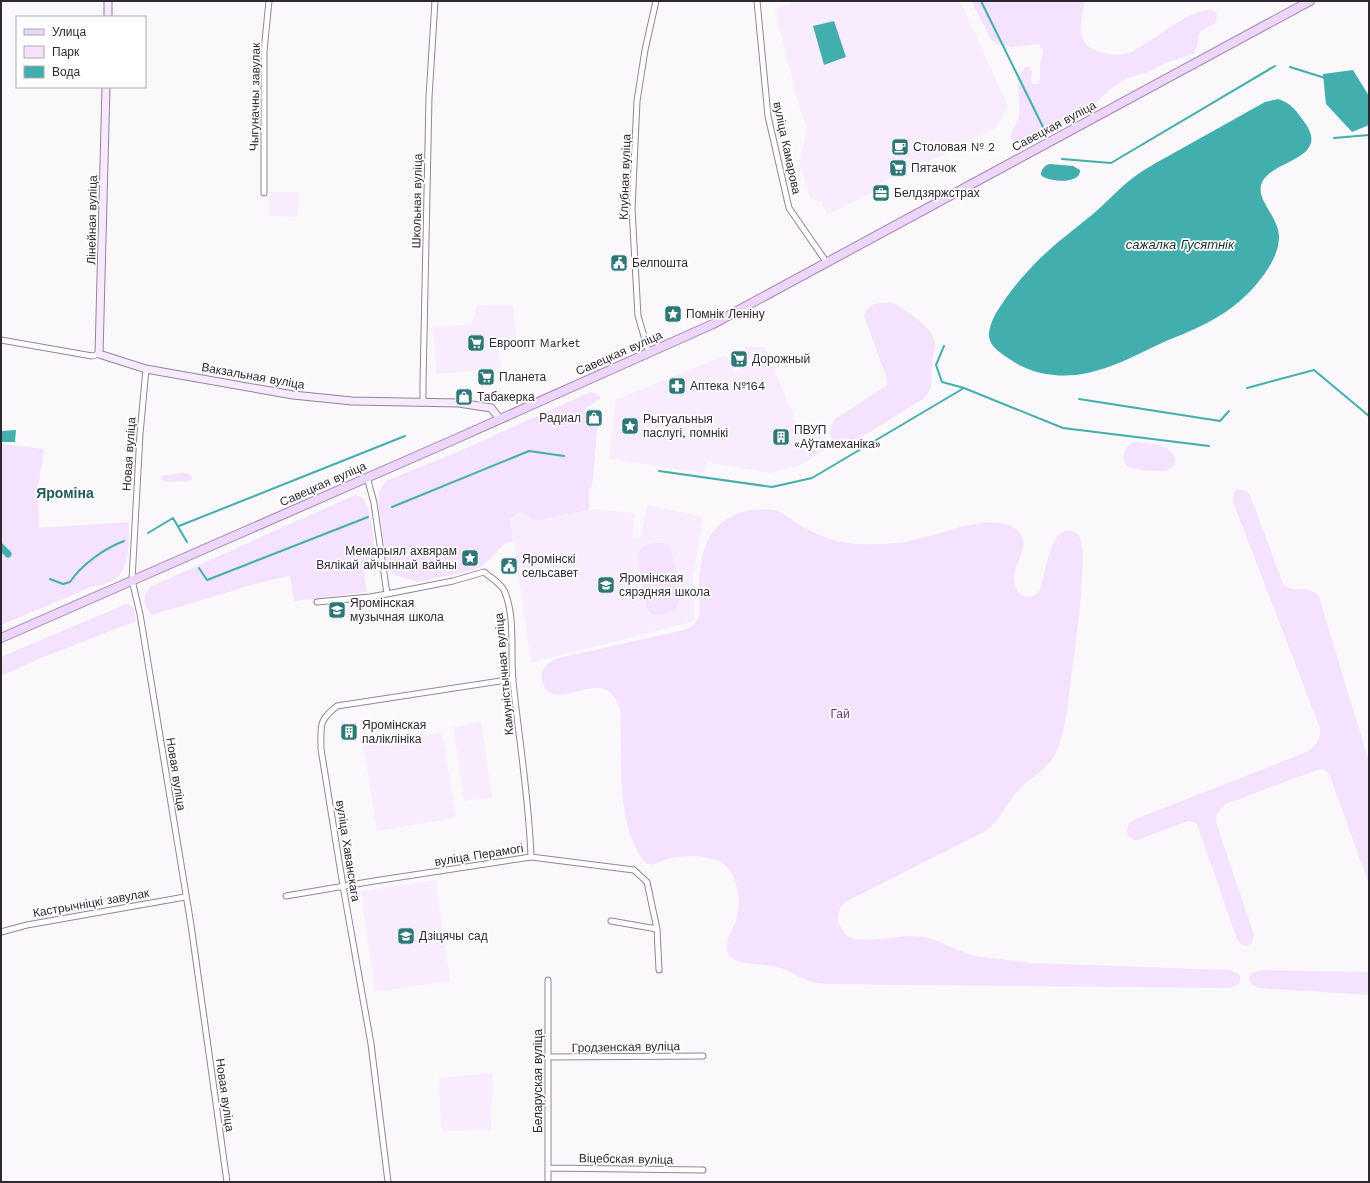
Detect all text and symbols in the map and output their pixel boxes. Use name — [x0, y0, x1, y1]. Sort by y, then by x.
legend — [16, 16, 146, 88]
text: Улица — [52, 25, 86, 39]
street label: Чыгуначны завулак — [247, 42, 263, 151]
text: Парк — [52, 45, 80, 59]
text: Вода — [52, 65, 80, 79]
street label: Савецкая вуліца — [1010, 98, 1099, 154]
street label: вуліца Камарова — [770, 101, 804, 196]
street label: Клубная вуліца — [617, 133, 634, 220]
cafe icon: Столовая № 2 — [890, 137, 910, 157]
place label: Столовая № 2 — [913, 140, 995, 154]
street label: Школьная вуліца — [409, 153, 425, 249]
supermarket icon: Пятачок — [888, 158, 908, 178]
place label: Пятачок — [911, 161, 957, 175]
street label: Лінейная вуліца — [84, 175, 100, 265]
office icon: Белдзяржстрах — [871, 183, 891, 203]
place label: Белдзяржстрах — [894, 186, 980, 200]
water label: сажалка Гусятнік — [1126, 237, 1235, 252]
public building icon: Белпошта — [609, 253, 629, 273]
place label: Белпошта — [632, 256, 688, 270]
place icon: Помнік Леніну — [663, 304, 683, 324]
place label: Помнік Леніну — [686, 307, 765, 321]
street label: Савецкая вуліца — [574, 328, 665, 378]
supermarket icon: Евроопт Market — [466, 333, 486, 353]
place label: Евроопт Market — [489, 336, 580, 350]
supermarket icon: Дорожный — [729, 349, 749, 369]
place label: Дорожный — [752, 352, 810, 366]
street label: Вакзальная вуліца — [200, 360, 306, 392]
supermarket icon: Планета — [476, 367, 496, 387]
place label: Планета — [499, 370, 547, 384]
pharmacy icon: Аптека №164 — [667, 376, 687, 396]
place label: Аптека №164 — [690, 379, 765, 393]
shop icon: Табакерка — [454, 387, 474, 407]
place label: Табакерка — [477, 390, 535, 404]
shop icon: Радиал — [584, 408, 604, 428]
place label: Радиал — [539, 411, 581, 425]
place label: Рытуальныя паслугі, помнікі — [643, 412, 728, 440]
street label: Новая вуліца — [119, 416, 139, 491]
place icon: Рытуальныя паслугі, помнікі — [620, 416, 640, 436]
place label: ПВУП «Аўтамеханіка» — [794, 423, 881, 451]
building icon: ПВУП «Аўтамеханіка» — [771, 427, 791, 447]
street label: Савецкая вуліца — [278, 459, 369, 509]
district label: Яроміна — [36, 485, 94, 501]
place label: Мемарыял ахвярам Вялікай айчыннай вайны — [316, 544, 457, 572]
place icon: Мемарыял ахвярам Вялікай айчыннай вайны — [460, 548, 480, 568]
place label: Яромінскі сельсавет — [522, 552, 579, 580]
public building icon: Яромінскі сельсавет — [499, 556, 519, 576]
place label: Яромінская сярэдняя школа — [619, 571, 710, 599]
school or university icon: Яромінская сярэдняя школа — [596, 575, 616, 595]
place label: Яромінская музычная школа — [350, 596, 444, 624]
school or university icon: Яромінская музычная школа — [327, 600, 347, 620]
street label: Камуністычная вуліца — [492, 612, 516, 736]
park label: Гай — [830, 707, 850, 721]
place label: Яромінская паліклініка — [362, 718, 426, 746]
building icon: Яромінская паліклініка — [339, 722, 359, 742]
street label: Новая вуліца — [163, 736, 189, 812]
street label: вуліца Хаванскага — [333, 799, 363, 903]
street label: вуліца Перамогі — [434, 841, 524, 869]
street label: Кастрычніцкі завулак — [32, 886, 151, 920]
school or university icon: Дзіцячы сад — [396, 926, 416, 946]
place label: Дзіцячы сад — [419, 929, 488, 943]
street label: Беларуская вуліца — [531, 1029, 545, 1133]
street label: Гродзенская вуліца — [572, 1039, 681, 1055]
street label: Новая вуліца — [213, 1057, 237, 1133]
street label: Віцебская вуліца — [579, 1151, 674, 1167]

